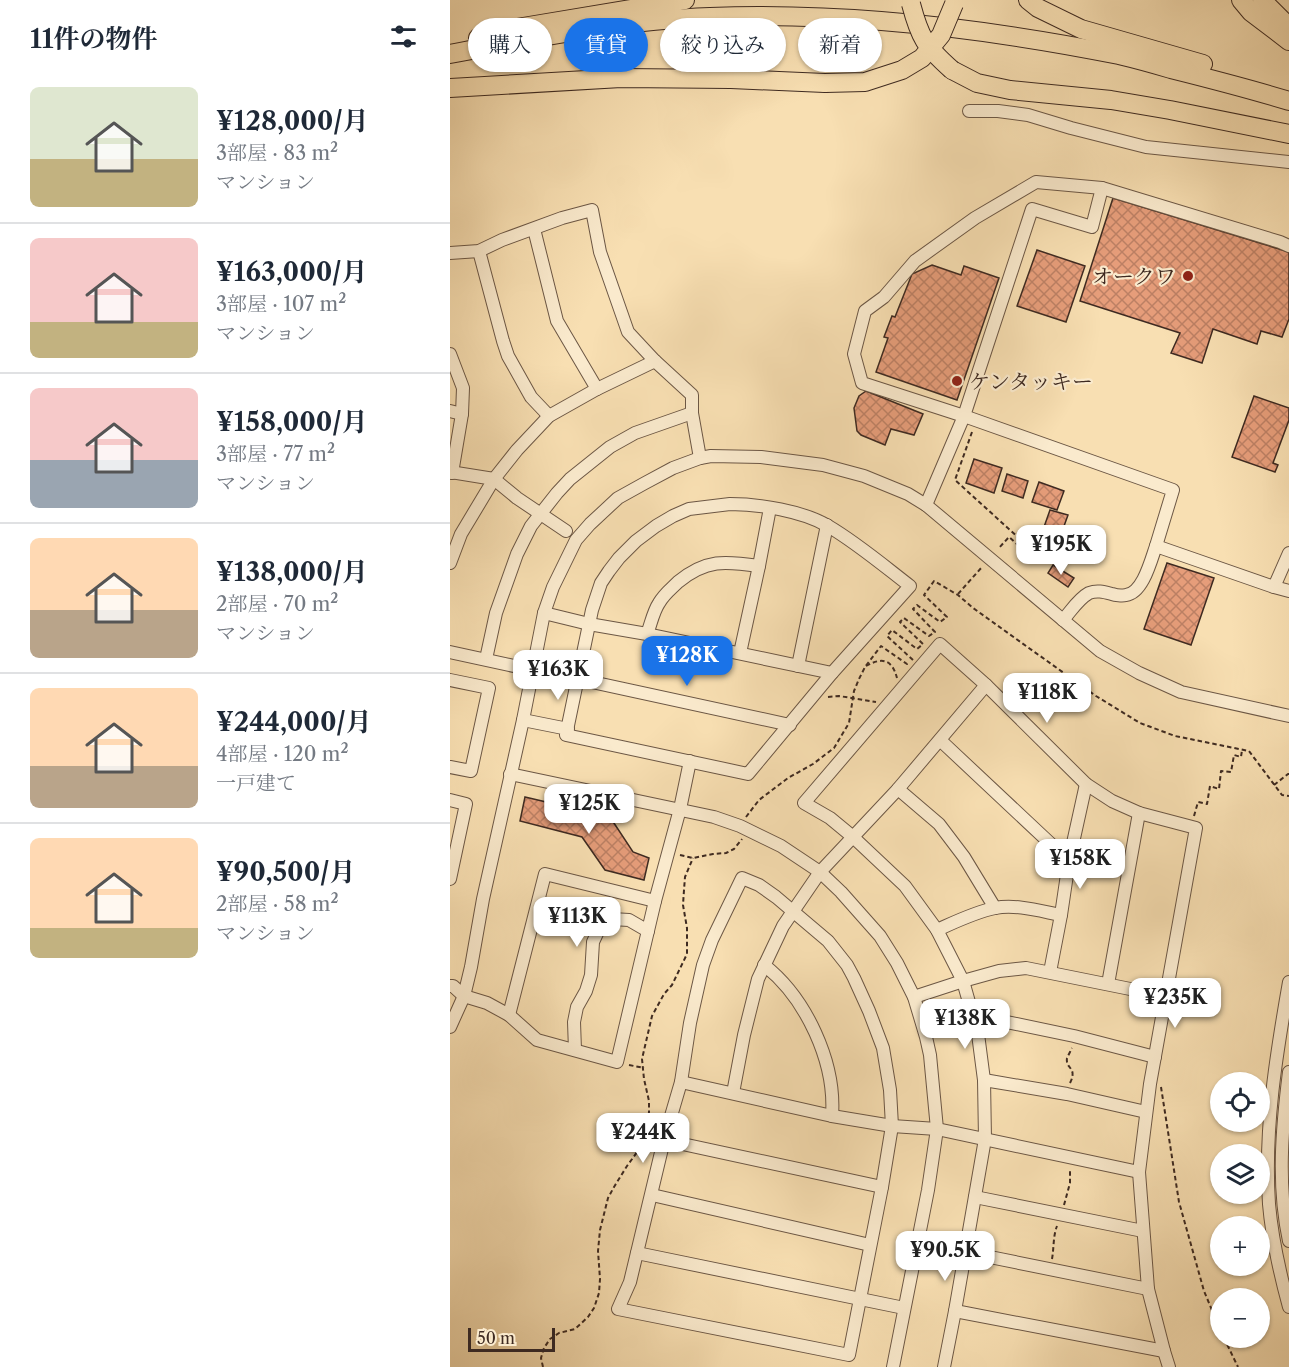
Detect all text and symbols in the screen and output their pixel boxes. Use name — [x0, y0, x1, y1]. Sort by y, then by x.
chip: 購入 — [468, 18, 552, 72]
chip: 賃貸 — [564, 18, 648, 72]
chip: 絞り込み — [660, 18, 786, 72]
chip: 新着 — [798, 18, 882, 72]
icon: filters — [387, 20, 420, 53]
text: 11件の物件 — [30, 23, 157, 55]
text: ¥128,000/月 — [216, 105, 369, 137]
icon: home — [78, 111, 150, 183]
text: 3部屋 · 83 m² — [216, 141, 338, 165]
text: マンション — [216, 170, 315, 194]
text: ¥163,000/月 — [216, 256, 368, 288]
icon: home — [78, 262, 150, 334]
place label: オークワ — [1092, 264, 1176, 289]
marker: オークワ — [1181, 269, 1195, 283]
text: 3部屋 · 107 m² — [216, 292, 346, 316]
text: マンション — [216, 321, 315, 345]
place label: ケンタッキー — [969, 369, 1093, 394]
marker: ケンタッキー — [950, 374, 964, 388]
text: ¥158,000/月 — [216, 406, 368, 438]
icon: home — [78, 412, 150, 484]
text: 3部屋 · 77 m² — [216, 442, 335, 466]
text: マンション — [216, 471, 315, 495]
pin: ¥195K — [1019, 525, 1103, 576]
text: ¥195K — [1030, 532, 1092, 556]
text: ¥138,000/月 — [216, 556, 368, 588]
icon: home — [78, 562, 150, 634]
text: 2部屋 · 70 m² — [216, 592, 338, 616]
text: マンション — [216, 621, 315, 645]
pin: ¥128K — [645, 636, 729, 687]
text: ¥128K — [656, 643, 718, 667]
pin: ¥163K — [516, 650, 600, 701]
text: ¥163K — [527, 657, 589, 681]
pin: ¥118K — [1005, 673, 1089, 724]
text: ¥118K — [1017, 680, 1077, 704]
text: ¥244,000/月 — [216, 706, 372, 738]
icon: home — [78, 712, 150, 784]
text: 4部屋 · 120 m² — [216, 742, 349, 766]
text: 一戸建て — [216, 771, 296, 795]
pin: ¥125K — [547, 784, 631, 835]
text: ¥125K — [558, 791, 620, 815]
pin: ¥158K — [1038, 839, 1122, 890]
text: ¥158K — [1049, 846, 1111, 870]
text: ¥90,500/月 — [216, 856, 356, 888]
icon: home — [78, 862, 150, 934]
text: 2部屋 · 58 m² — [216, 892, 339, 916]
pin: ¥113K — [535, 897, 619, 948]
text: ¥113K — [548, 904, 606, 928]
text: マンション — [216, 921, 315, 945]
pin: ¥235K — [1133, 978, 1217, 1029]
text: ¥235K — [1143, 985, 1207, 1009]
pin: ¥138K — [923, 999, 1007, 1050]
text: ¥138K — [934, 1006, 996, 1030]
map controls — [1210, 1072, 1270, 1348]
button: locate — [1210, 1072, 1270, 1132]
pin: ¥244K — [601, 1113, 685, 1164]
text: ¥244K — [610, 1120, 676, 1144]
button: layers — [1210, 1144, 1270, 1204]
button: + — [1210, 1216, 1270, 1276]
pin: ¥90.5K — [896, 1231, 994, 1282]
text: ¥90.5K — [910, 1238, 980, 1262]
button: − — [1210, 1288, 1270, 1348]
scale bar — [468, 1325, 555, 1352]
text: 50 m — [477, 1328, 515, 1348]

